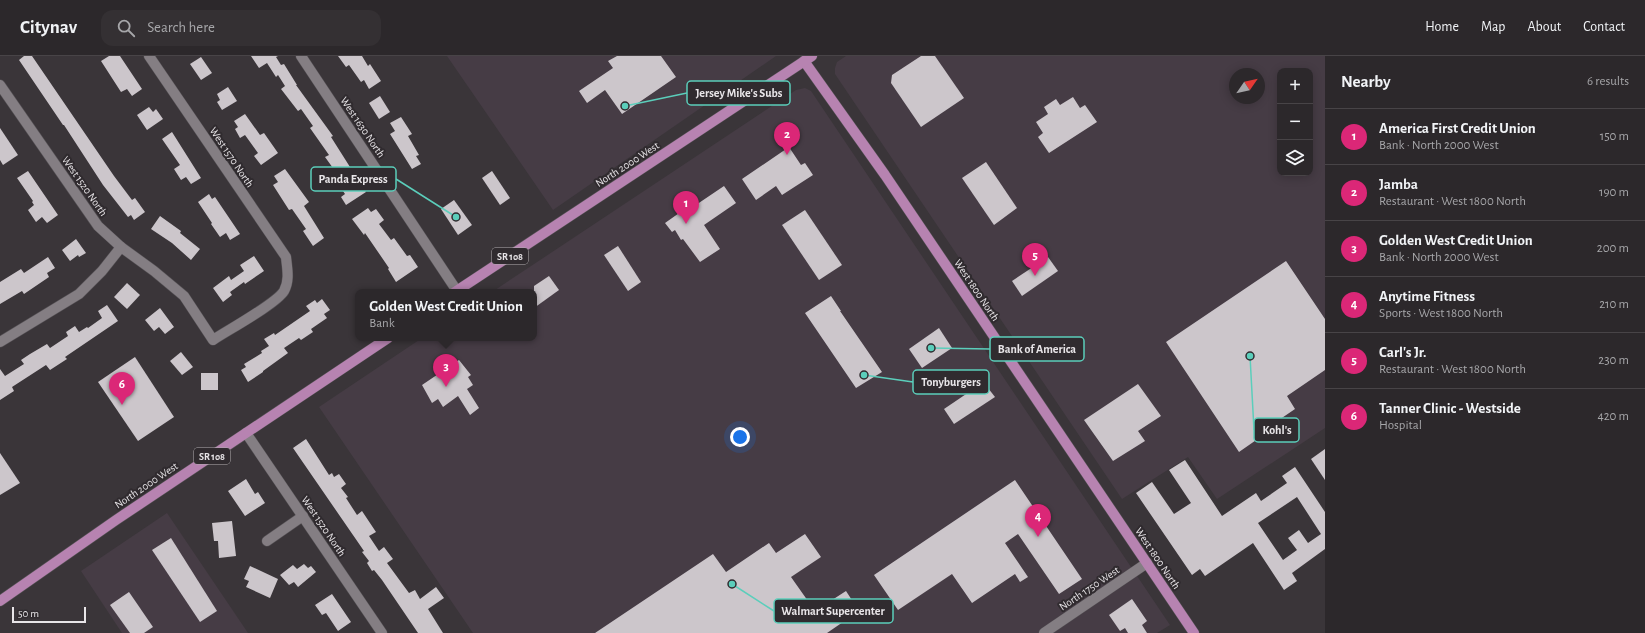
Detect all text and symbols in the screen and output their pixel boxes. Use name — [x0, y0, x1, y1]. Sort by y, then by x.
search box — [101, 10, 381, 46]
icon: search — [115, 17, 137, 39]
text: Citynav — [20, 18, 77, 37]
text: Search here — [147, 20, 215, 35]
text: Home — [1425, 20, 1459, 34]
text: Map — [1481, 20, 1505, 34]
text: About — [1527, 20, 1561, 34]
text: Contact — [1583, 20, 1625, 34]
north arrow — [1229, 68, 1265, 104]
map controls — [1277, 68, 1313, 176]
button: + — [1277, 68, 1313, 104]
text: Nearby — [1341, 73, 1391, 90]
text: 6 results — [1587, 75, 1629, 88]
callout: Jersey Mike's Subs — [687, 81, 790, 105]
text: Jersey Mike's Subs — [696, 87, 783, 100]
street label: West 1630 North — [338, 95, 387, 159]
button: − — [1277, 104, 1313, 140]
text: America First Credit Union — [1379, 121, 1536, 136]
pin: 2 — [774, 122, 800, 155]
street label: West 1570 North — [208, 125, 256, 189]
text: 1 — [1352, 130, 1356, 143]
text: 150 m — [1600, 130, 1629, 143]
text: Bank · North 2000 West — [1379, 139, 1499, 152]
street label: North 2000 West — [593, 140, 661, 189]
button: layers — [1277, 140, 1313, 176]
street label: West 1520 North — [60, 154, 109, 218]
callout: Panda Express — [311, 167, 396, 191]
text: Panda Express — [318, 173, 388, 185]
text: Jamba — [1379, 177, 1418, 192]
text: 2 — [1351, 186, 1357, 199]
text: 190 m — [1599, 186, 1629, 199]
pin: 1 — [673, 191, 699, 224]
text: Restaurant · West 1800 North — [1379, 195, 1526, 208]
text: Golden West Credit Union — [1379, 233, 1533, 248]
text: 3 — [1351, 242, 1357, 255]
text: 200 m — [1597, 242, 1629, 255]
pin: 5 — [1022, 243, 1048, 276]
road number: SR 108 — [492, 248, 528, 264]
text: Bank · North 2000 West — [1379, 251, 1499, 264]
street label: West 1800 North — [952, 258, 1001, 323]
popup — [355, 289, 537, 341]
text: Anytime Fitness — [1379, 289, 1475, 304]
text: 4 — [1351, 298, 1357, 311]
text: 210 m — [1599, 298, 1629, 311]
text: Golden West Credit Union — [369, 299, 523, 314]
text: Sports · West 1800 North — [1379, 307, 1503, 320]
text: Bank — [369, 317, 395, 330]
callout: Bank of America — [990, 337, 1084, 361]
text: Bank of America — [998, 343, 1076, 355]
text: Carl's Jr. — [1379, 345, 1426, 360]
pin: 3 — [433, 354, 459, 387]
text: 5 — [1351, 354, 1357, 367]
text: 230 m — [1598, 354, 1629, 367]
text: Restaurant · West 1800 North — [1379, 363, 1526, 376]
callout: Tonyburgers — [913, 370, 989, 394]
pin: 6 — [109, 372, 135, 405]
text: Tonyburgers — [921, 376, 981, 389]
text: Tanner Clinic - Westside — [1379, 401, 1521, 416]
text: 6 — [1351, 410, 1357, 423]
text: 420 m — [1597, 410, 1629, 423]
callout: Kohl's — [1254, 418, 1299, 442]
text: Hospital — [1379, 419, 1422, 432]
text: Kohl's — [1262, 424, 1292, 436]
your location — [730, 427, 750, 447]
road number: SR 108 — [194, 448, 230, 464]
street label: North 2000 West — [113, 460, 180, 511]
street label: West 1520 North — [299, 494, 348, 558]
pin: 4 — [1025, 504, 1051, 537]
street label: West 1800 North — [1133, 526, 1182, 591]
street label: North 1750 West — [1057, 564, 1122, 612]
callout: Walmart Supercenter — [774, 599, 893, 623]
scale bar — [12, 605, 86, 624]
text: Walmart Supercenter — [781, 605, 885, 617]
text: 50 m — [18, 608, 39, 619]

